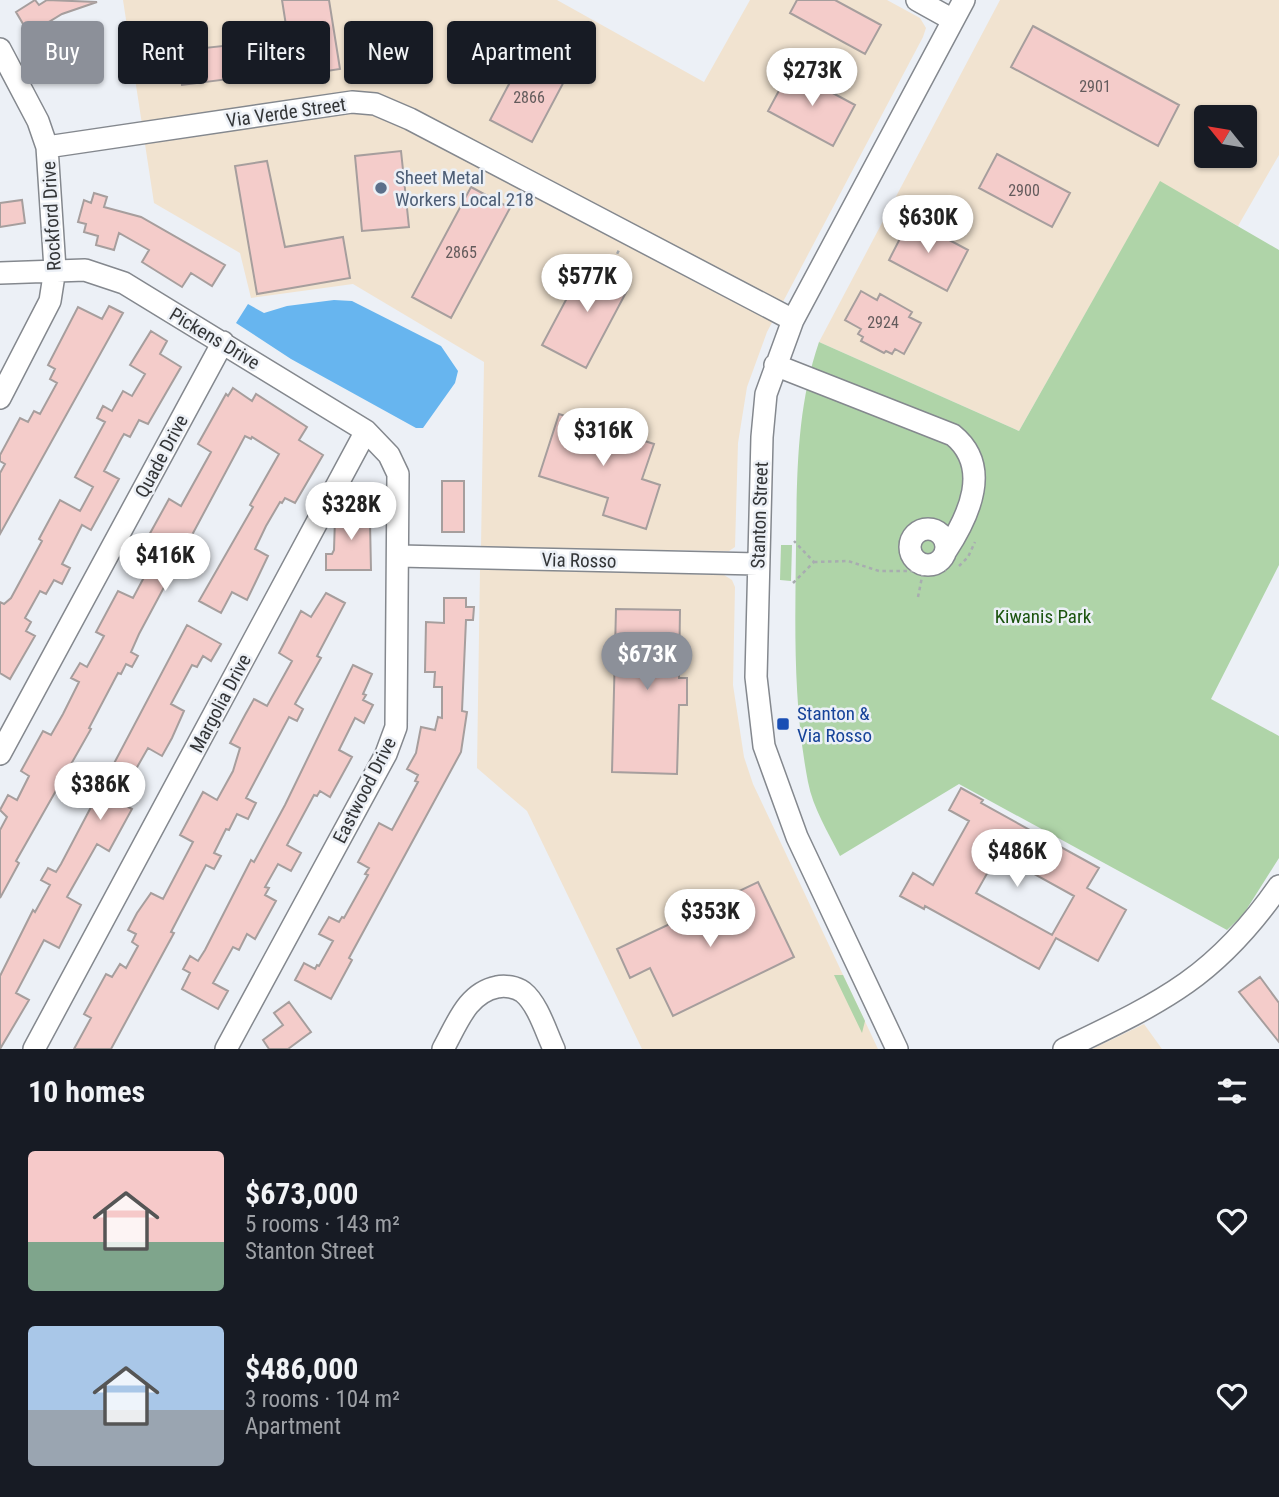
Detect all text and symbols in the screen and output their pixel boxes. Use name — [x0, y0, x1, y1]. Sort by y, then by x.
chip: Buy — [21, 21, 104, 84]
chip: Rent — [118, 21, 208, 84]
chip: Filters — [222, 21, 330, 84]
chip: New — [344, 21, 433, 84]
chip: Apartment — [447, 21, 596, 84]
pin: $273K — [763, 48, 861, 108]
text: $273K — [782, 57, 842, 84]
house number: 2901 — [1079, 77, 1111, 96]
house number: 2866 — [513, 88, 545, 107]
street label: Via Verde Street — [225, 93, 347, 132]
north arrow — [1194, 105, 1256, 168]
map controls — [1194, 105, 1257, 168]
street label: Rockford Drive — [37, 160, 66, 271]
place label: Sheet Metal Workers Local 218 — [395, 166, 534, 211]
marker: Sheet Metal Workers Local 218 — [373, 180, 389, 196]
house number: 2900 — [1008, 181, 1040, 200]
pin: $630K — [879, 196, 977, 255]
text: $630K — [898, 204, 958, 231]
house number: 2865 — [445, 243, 477, 262]
pin: $577K — [538, 254, 636, 314]
text: $577K — [557, 263, 617, 290]
street label: Pickens Drive — [165, 303, 264, 374]
house number: 2924 — [867, 313, 899, 332]
pin: $316K — [554, 408, 652, 468]
street label: Quade Drive — [130, 411, 193, 502]
text: $316K — [573, 417, 633, 444]
street label: Stanton Street — [746, 461, 773, 569]
pin: $328K — [302, 482, 400, 542]
text: $328K — [321, 491, 381, 518]
pin: $416K — [116, 534, 214, 593]
text: $416K — [135, 542, 195, 569]
street label: Via Rosso — [541, 548, 617, 573]
park label: Kiwanis Park — [995, 605, 1092, 628]
pin: $673K — [598, 632, 696, 692]
text: $673K — [617, 641, 677, 668]
street label: Margolia Drive — [185, 650, 256, 756]
place label: Stanton & Via Rosso — [797, 702, 872, 747]
marker: Stanton & Via Rosso — [775, 716, 791, 732]
street label: Eastwood Drive — [328, 733, 401, 847]
pin: $386K — [51, 762, 149, 822]
text: $386K — [70, 771, 130, 798]
pin: $486K — [968, 830, 1066, 889]
text: $486K — [987, 838, 1047, 865]
pin: $353K — [661, 890, 759, 949]
text: $353K — [680, 898, 740, 925]
icon: filters — [1213, 1072, 1251, 1110]
text: 10 homes — [28, 1074, 145, 1109]
text: $673,000 — [245, 1176, 358, 1211]
icon: home — [84, 1179, 168, 1263]
icon: heart — [1213, 1202, 1251, 1240]
text: 5 rooms · 143 m² — [245, 1211, 400, 1238]
text: Stanton Street — [245, 1238, 374, 1265]
text: $486,000 — [245, 1351, 358, 1386]
icon: home — [84, 1354, 168, 1438]
icon: heart — [1213, 1377, 1251, 1415]
text: 3 rooms · 104 m² — [245, 1386, 400, 1413]
text: Apartment — [245, 1413, 341, 1440]

